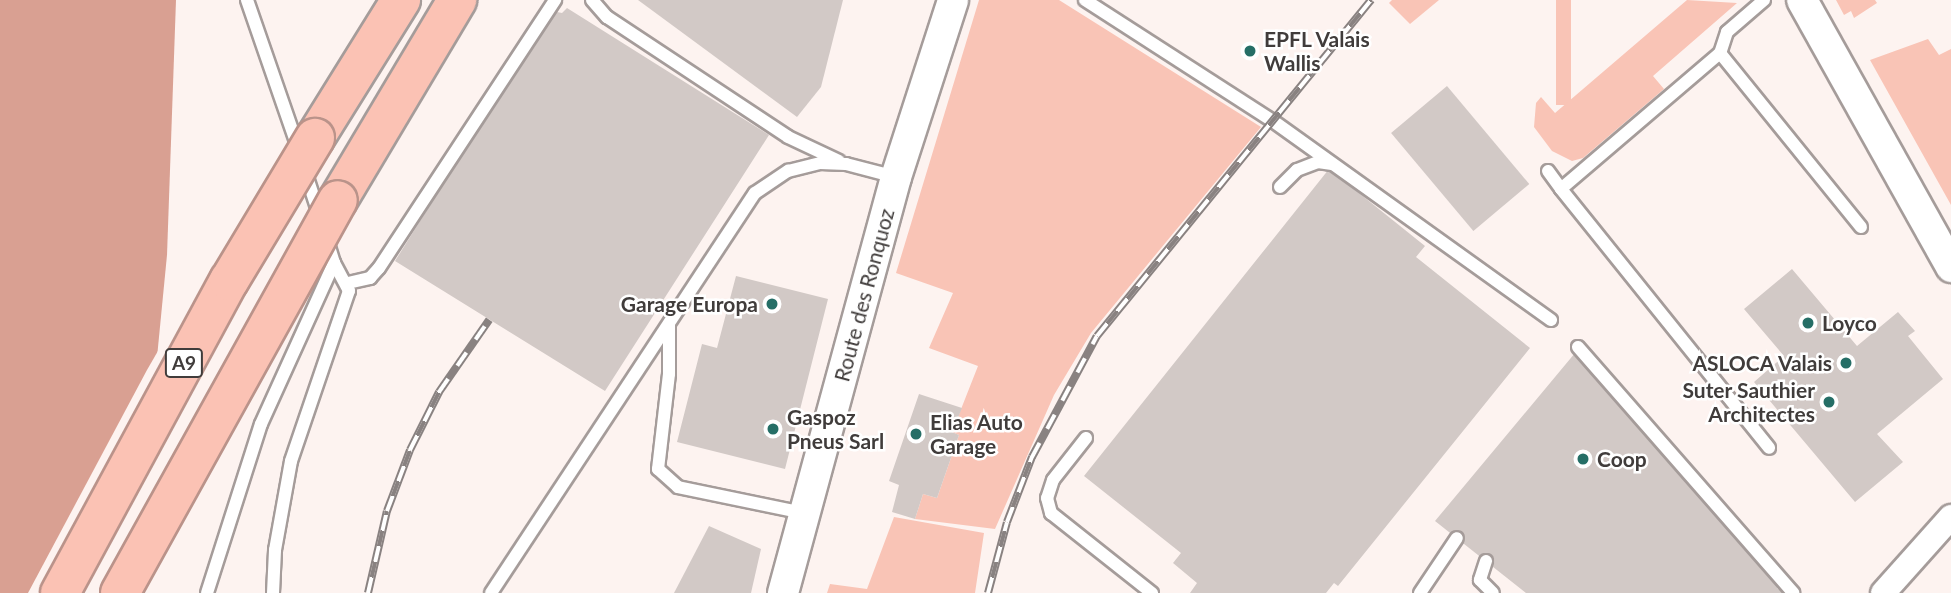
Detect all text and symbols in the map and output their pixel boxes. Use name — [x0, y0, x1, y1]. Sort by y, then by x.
place label: EPFL Valais Wallis — [1264, 26, 1371, 76]
marker: EPFL Valais Wallis — [1242, 43, 1258, 59]
street label: Route des Ronquoz — [829, 206, 899, 384]
place label: Garage Europa — [621, 291, 758, 317]
marker: Garage Europa — [764, 296, 780, 312]
place label: Loyco — [1822, 310, 1877, 336]
marker: Loyco — [1800, 315, 1816, 331]
road number: A9 — [165, 348, 203, 378]
place label: ASLOCA Valais — [1691, 350, 1832, 376]
marker: ASLOCA Valais — [1838, 355, 1854, 371]
place label: Suter Sauthier Architectes — [1682, 377, 1815, 427]
marker: Suter Sauthier Architectes — [1821, 394, 1837, 410]
place label: Gaspoz Pneus Sarl — [787, 404, 884, 454]
place label: Elias Auto Garage — [930, 409, 1024, 459]
marker: Gaspoz Pneus Sarl — [765, 421, 781, 437]
marker: Elias Auto Garage — [908, 426, 924, 442]
place label: Coop — [1597, 446, 1647, 472]
marker: Coop — [1575, 451, 1591, 467]

